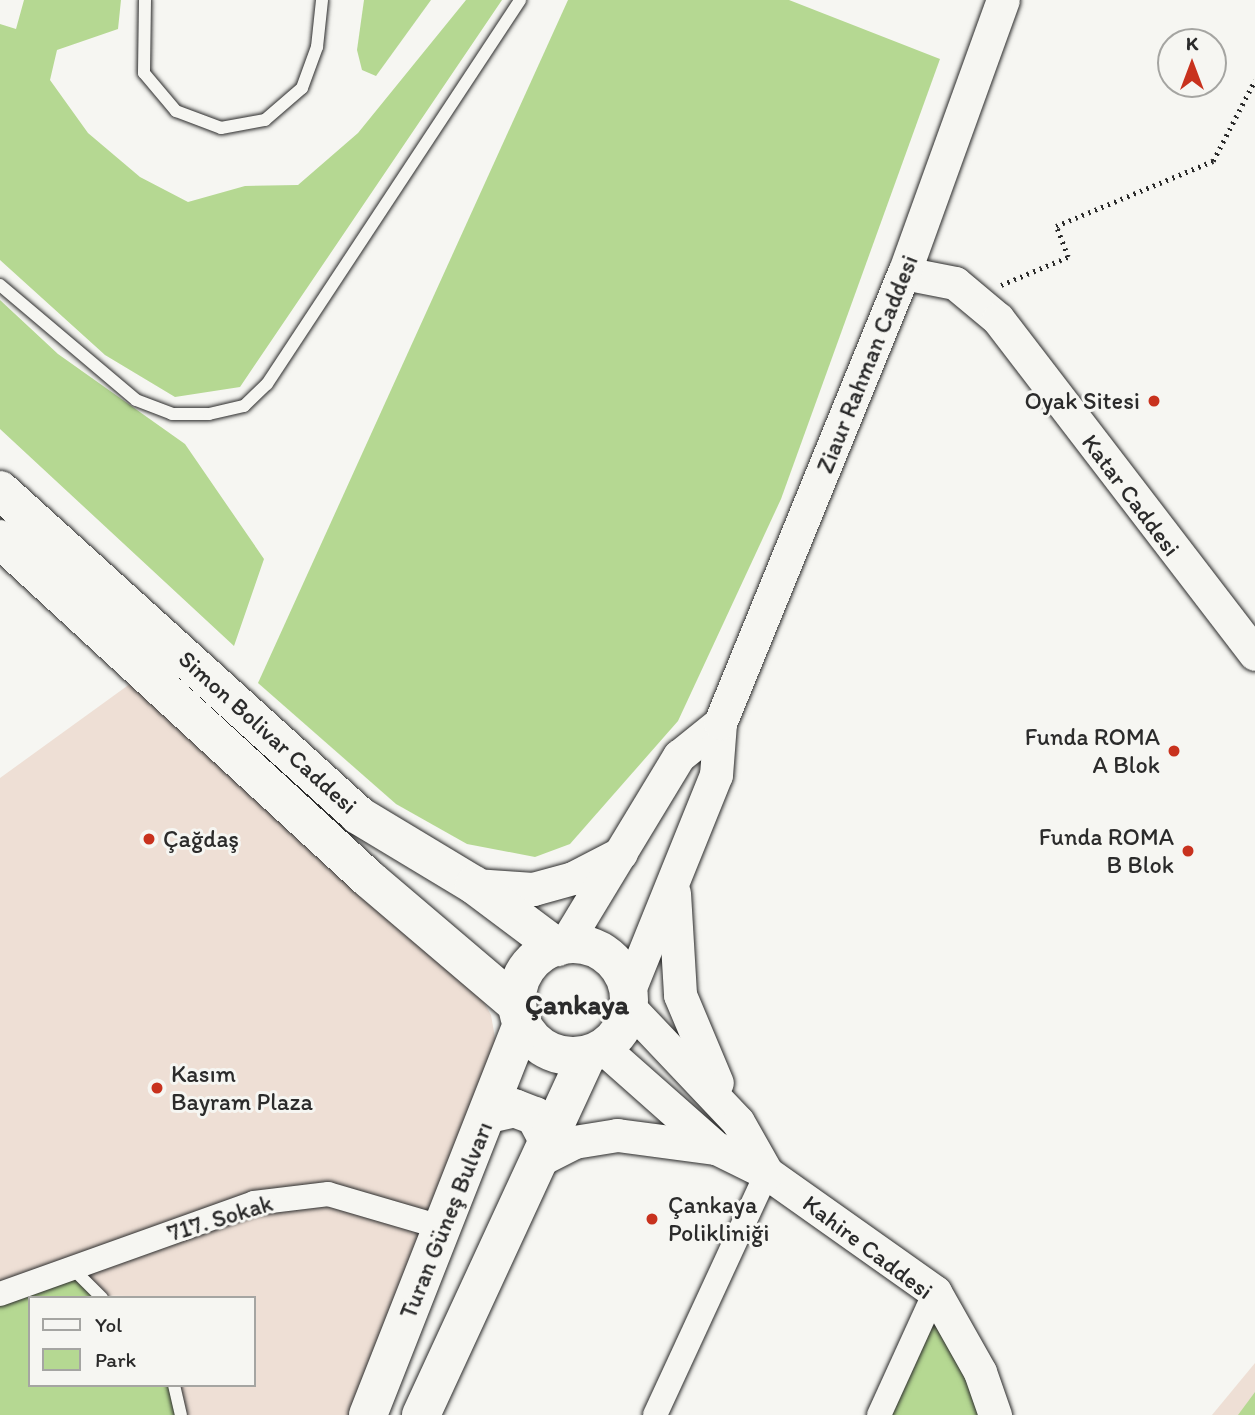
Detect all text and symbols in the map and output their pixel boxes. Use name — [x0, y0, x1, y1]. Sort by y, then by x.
north arrow — [1157, 28, 1227, 98]
text: K — [1186, 32, 1198, 55]
street label: Ziaur Rahman Caddesi — [810, 251, 924, 477]
place label: Oyak Sitesi — [1025, 387, 1140, 415]
marker: Oyak Sitesi — [1146, 393, 1162, 409]
street label: Katar Caddesi — [1076, 428, 1186, 562]
street label: Simon Bolivar Caddesi — [172, 644, 364, 820]
place label: Funda ROMA A Blok — [1024, 723, 1160, 779]
marker: Funda ROMA A Blok — [1166, 743, 1182, 759]
place label: Funda ROMA B Blok — [1038, 823, 1174, 879]
place label: Çağdaş — [163, 825, 239, 853]
marker: Çağdaş — [141, 831, 157, 847]
marker: Funda ROMA B Blok — [1180, 843, 1196, 859]
district label: Çankaya — [525, 987, 629, 1021]
place label: Kasım Bayram Plaza — [171, 1060, 312, 1116]
marker: Kasım Bayram Plaza — [149, 1080, 165, 1096]
street label: Turan Güneş Bulvarı — [393, 1117, 499, 1323]
street label: 717. Sokak — [164, 1188, 276, 1248]
street label: Kahire Caddesi — [797, 1189, 939, 1305]
place label: Çankaya Polikliniği — [668, 1191, 769, 1247]
marker: Çankaya Polikliniği — [642, 1209, 662, 1229]
legend — [28, 1296, 256, 1387]
text: Yol — [95, 1312, 122, 1337]
text: Park — [95, 1347, 136, 1372]

